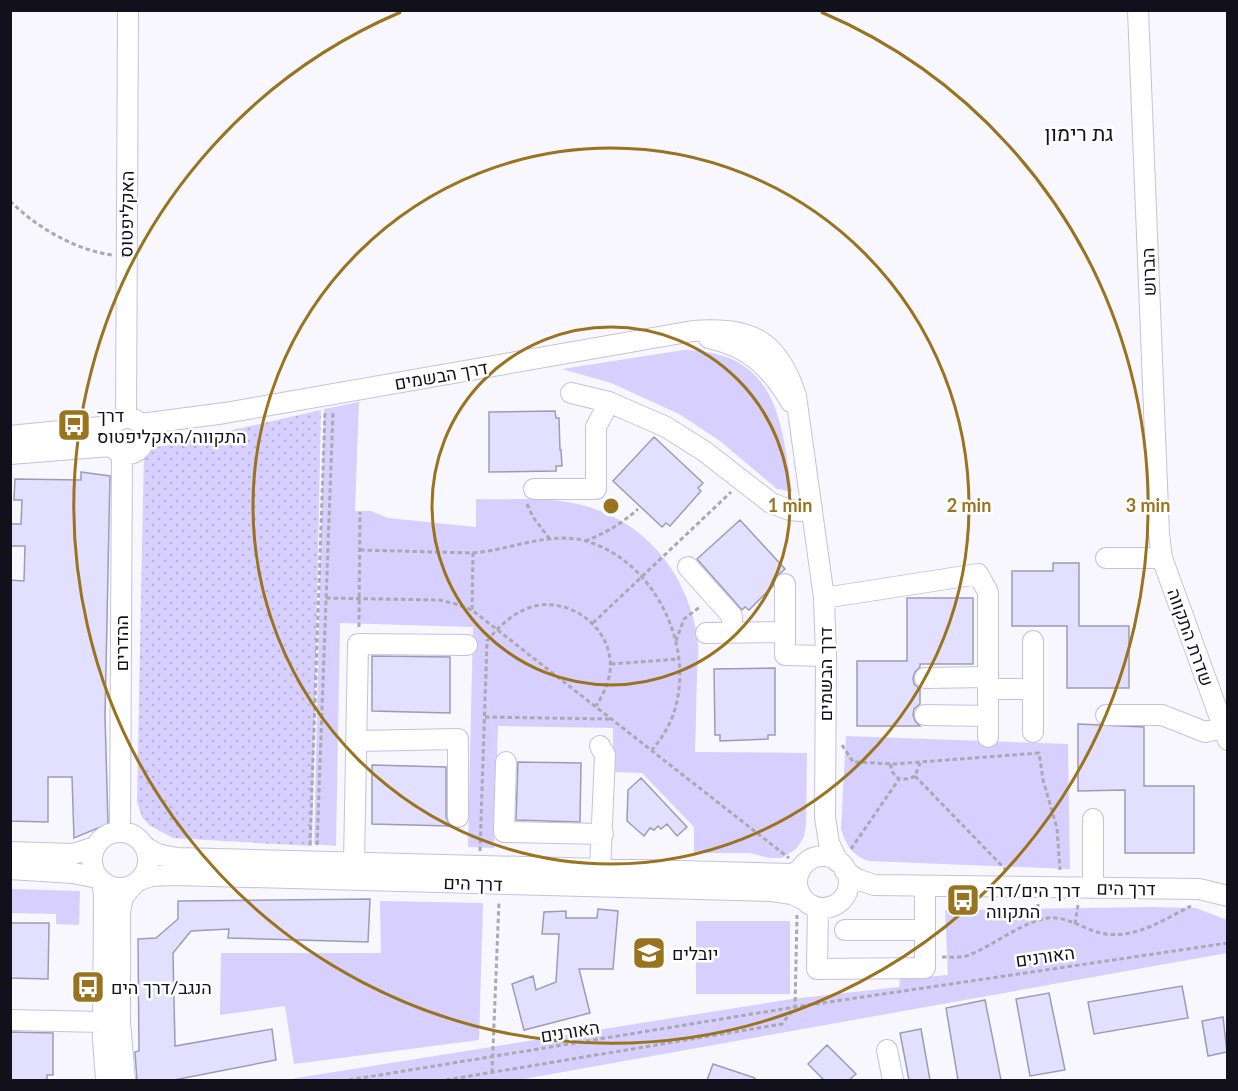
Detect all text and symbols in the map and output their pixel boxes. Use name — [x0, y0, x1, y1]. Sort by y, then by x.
district label: גת רימון — [1045, 120, 1113, 145]
street label: האקליפטוס — [114, 170, 138, 258]
street label: הברוש — [1136, 247, 1160, 297]
street label: דרך הבשמים — [393, 356, 489, 394]
place label: דרך התקווה/האקליפטוס — [97, 404, 247, 447]
bus stop icon: דרך התקווה/האקליפטוס — [56, 407, 92, 443]
text: 1 min — [768, 494, 812, 516]
text: 2 min — [947, 494, 991, 516]
text: 3 min — [1126, 494, 1170, 516]
centre of rings — [601, 496, 621, 516]
street label: שדרת התקווה — [1163, 585, 1219, 689]
street label: ההדרים — [110, 615, 132, 671]
street label: דרך הבשמים — [814, 627, 836, 721]
street label: דרך הים — [443, 871, 503, 895]
street label: דרך הים — [1096, 876, 1156, 900]
place label: דרך הים/דרך התקווה — [986, 879, 1080, 922]
bus stop icon: דרך הים/דרך התקווה — [945, 882, 981, 918]
school or university icon: יובלים — [631, 935, 667, 971]
street label: האורנים — [1014, 941, 1076, 971]
place label: יובלים — [672, 942, 718, 964]
bus stop icon: הנגב/דרך הים — [70, 969, 106, 1005]
place label: הנגב/דרך הים — [111, 976, 212, 998]
street label: האורנים — [539, 1015, 601, 1047]

